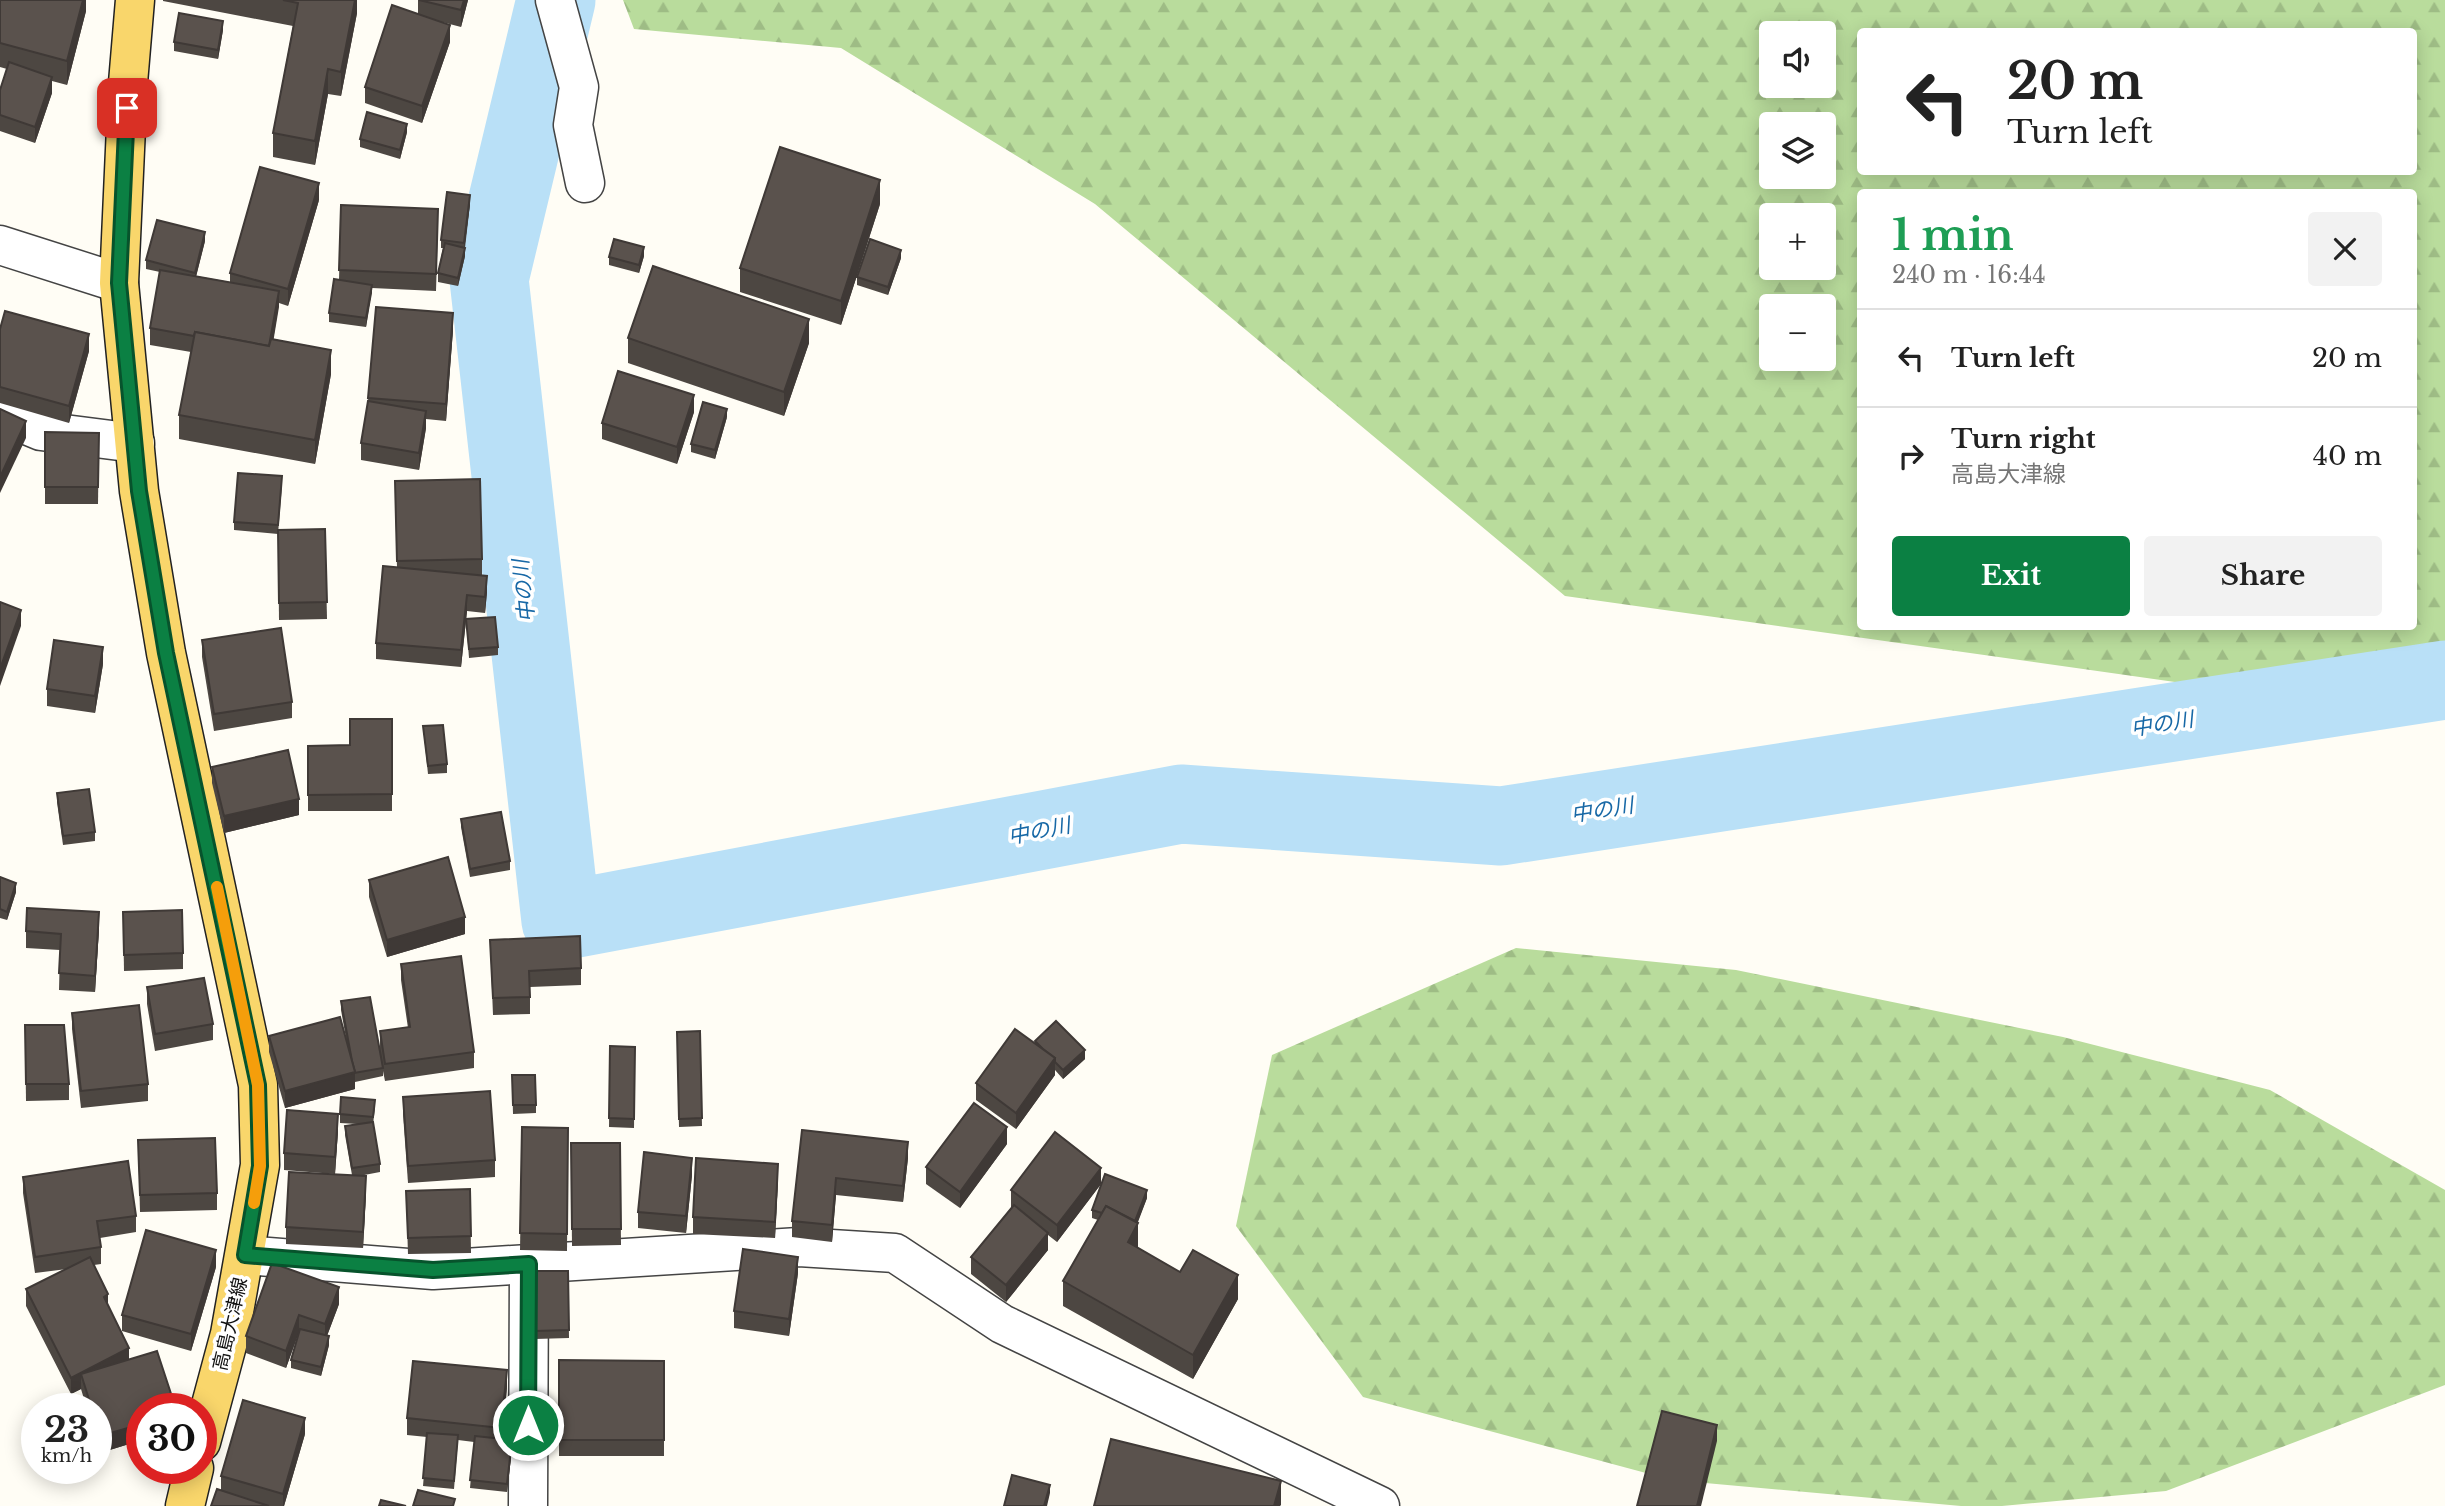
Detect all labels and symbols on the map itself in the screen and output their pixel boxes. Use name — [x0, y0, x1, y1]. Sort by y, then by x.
pin — [97, 78, 157, 138]
water label: 中の川 — [508, 556, 540, 624]
water label: 中の川 — [2129, 706, 2197, 742]
water label: 中の川 — [1569, 792, 1637, 828]
water label: 中の川 — [1006, 812, 1074, 850]
street label: 高島大津線 — [208, 1275, 252, 1373]
position arrow — [491, 1388, 565, 1462]
speed limit sign: 30 — [126, 1393, 217, 1484]

